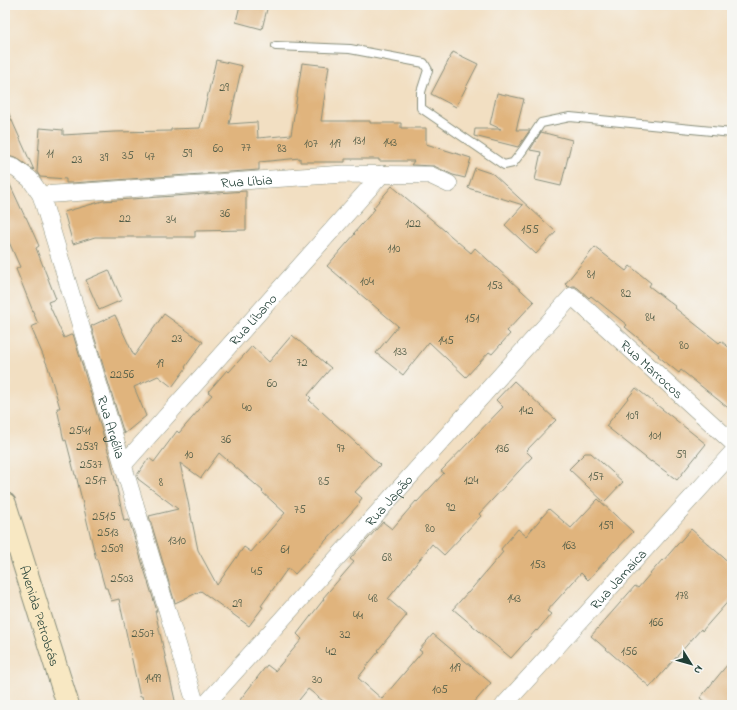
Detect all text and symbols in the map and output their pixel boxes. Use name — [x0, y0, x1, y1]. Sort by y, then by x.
house number: 29 — [219, 79, 229, 97]
house number: 131 — [353, 132, 365, 150]
house number: 143 — [383, 134, 397, 152]
house number: 107 — [304, 135, 318, 153]
house number: 119 — [329, 135, 341, 153]
house number: 77 — [241, 139, 251, 157]
house number: 60 — [213, 140, 223, 158]
house number: 83 — [277, 140, 287, 158]
house number: 11 — [46, 145, 54, 163]
house number: 59 — [182, 145, 193, 163]
house number: 35 — [122, 147, 134, 165]
house number: 47 — [145, 148, 155, 166]
house number: 39 — [100, 149, 109, 167]
house number: 23 — [72, 151, 83, 169]
street label: Rua Líbia — [220, 170, 273, 195]
house number: 36 — [220, 205, 231, 223]
house number: 22 — [119, 210, 131, 228]
house number: 34 — [166, 211, 176, 229]
house number: 122 — [405, 215, 421, 233]
house number: 155 — [521, 221, 539, 239]
house number: 110 — [388, 240, 400, 258]
house number: 81 — [587, 266, 595, 284]
house number: 104 — [360, 273, 374, 291]
house number: 153 — [487, 277, 503, 295]
house number: 82 — [621, 285, 631, 303]
street label: Rua Líbano — [225, 290, 283, 351]
house number: 84 — [645, 309, 655, 327]
house number: 151 — [465, 310, 479, 328]
house number: 23 — [172, 330, 183, 348]
house number: 145 — [438, 332, 454, 350]
street label: Rua Marrocos — [615, 336, 688, 405]
house number: 80 — [679, 337, 689, 355]
house number: 133 — [393, 343, 407, 361]
house number: 72 — [297, 354, 307, 372]
house number: 19 — [156, 355, 164, 373]
house number: 2256 — [110, 366, 135, 384]
house number: 60 — [267, 375, 277, 393]
street label: Rua Argélia — [91, 393, 130, 462]
house number: 40 — [242, 399, 252, 417]
house number: 142 — [519, 402, 533, 420]
house number: 109 — [626, 407, 639, 425]
house number: 2541 — [69, 422, 91, 440]
house number: 101 — [649, 427, 662, 445]
house number: 36 — [221, 431, 232, 449]
house number: 2539 — [76, 438, 98, 456]
house number: 97 — [337, 440, 345, 458]
house number: 136 — [495, 440, 510, 458]
house number: 10 — [184, 446, 194, 464]
house number: 59 — [676, 446, 687, 464]
house number: 2537 — [80, 456, 102, 474]
house number: 157 — [588, 468, 604, 486]
street label: Rua Japão — [361, 471, 419, 532]
house number: 2517 — [85, 472, 107, 490]
house number: 124 — [464, 472, 478, 490]
house number: 85 — [318, 473, 330, 491]
house number: 8 — [159, 474, 164, 492]
house number: 92 — [446, 499, 456, 517]
house number: 75 — [294, 501, 306, 519]
house number: 2515 — [92, 508, 116, 526]
house number: 159 — [599, 517, 614, 535]
house number: 80 — [425, 520, 435, 538]
house number: 2513 — [97, 524, 119, 542]
house number: 1310 — [168, 532, 186, 550]
house number: 163 — [562, 537, 576, 555]
house number: 2509 — [101, 540, 123, 558]
house number: 61 — [280, 541, 290, 559]
street label: Rua Jamaica — [586, 545, 652, 615]
house number: 68 — [382, 549, 392, 567]
house number: 153 — [530, 556, 546, 574]
street label: Avenida Petrobrás — [13, 563, 64, 669]
house number: 45 — [251, 563, 263, 581]
house number: 2503 — [111, 570, 134, 588]
house number: 178 — [675, 587, 689, 605]
house number: 48 — [368, 590, 378, 608]
house number: 143 — [507, 590, 521, 608]
house number: 29 — [232, 595, 242, 613]
house number: 44 — [353, 607, 363, 625]
house number: 166 — [649, 614, 664, 632]
house number: 2507 — [132, 625, 155, 643]
house number: 32 — [340, 626, 350, 644]
house number: 42 — [326, 643, 336, 661]
house number: 156 — [621, 643, 638, 661]
north arrow — [671, 644, 711, 684]
house number: 119 — [449, 659, 461, 677]
text: N — [690, 662, 707, 677]
house number: 1499 — [145, 670, 161, 688]
house number: 30 — [312, 671, 322, 689]
house number: 105 — [432, 681, 448, 699]

